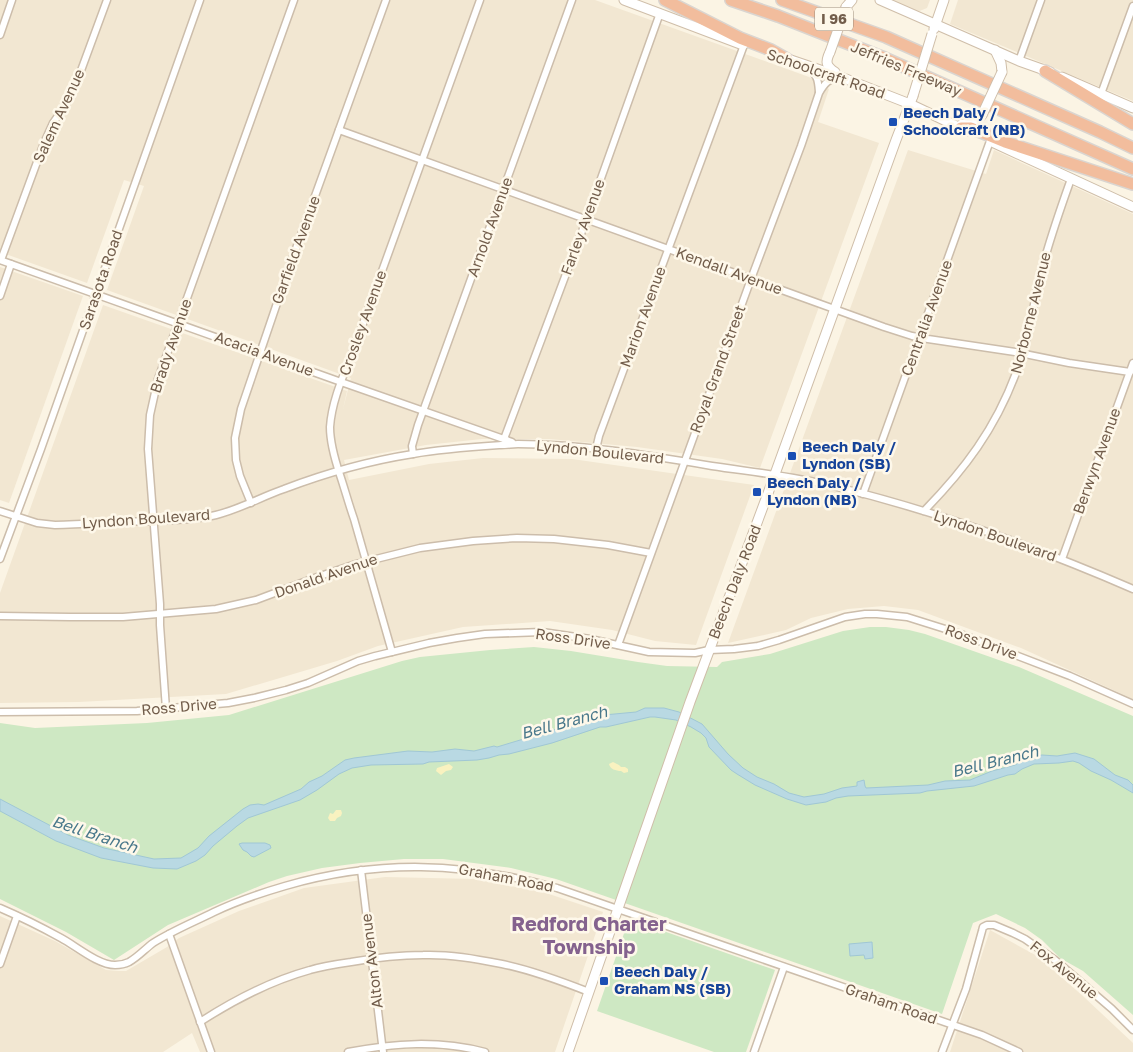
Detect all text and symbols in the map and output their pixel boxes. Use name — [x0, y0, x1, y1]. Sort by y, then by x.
road number: I 96 — [815, 8, 853, 30]
street label: Jeffries Freeway — [848, 37, 965, 100]
street label: Schoolcraft Road — [765, 44, 888, 102]
street label: Salem Avenue — [29, 66, 88, 165]
place label: Beech Daly / Schoolcraft (NB) — [903, 103, 1026, 138]
marker: Beech Daly / Schoolcraft (NB) — [887, 116, 899, 128]
street label: Arnold Avenue — [463, 174, 516, 279]
street label: Farley Avenue — [556, 176, 608, 277]
street label: Garfield Avenue — [267, 193, 323, 306]
street label: Sarasota Road — [75, 227, 126, 332]
street label: Kendall Avenue — [674, 242, 785, 298]
street label: Norborne Avenue — [1006, 250, 1054, 376]
street label: Centralia Avenue — [897, 257, 956, 378]
street label: Marion Avenue — [615, 263, 669, 370]
street label: Crosley Avenue — [335, 267, 390, 378]
street label: Brady Avenue — [146, 296, 195, 395]
street label: Royal Grand Street — [686, 302, 749, 435]
street label: Acacia Avenue — [212, 327, 317, 379]
street label: Berwyn Avenue — [1069, 405, 1124, 516]
street label: Lyndon Boulevard — [535, 435, 665, 467]
place label: Beech Daly / Lyndon (SB) — [802, 437, 897, 472]
marker: Beech Daly / Lyndon (SB) — [786, 450, 798, 462]
place label: Beech Daly / Lyndon (NB) — [767, 473, 862, 508]
marker: Beech Daly / Lyndon (NB) — [751, 486, 763, 498]
street label: Lyndon Boulevard — [81, 505, 211, 531]
street label: Lyndon Boulevard — [932, 506, 1059, 565]
street label: Beech Daly Road — [704, 522, 764, 641]
street label: Donald Avenue — [272, 549, 380, 601]
street label: Ross Drive — [943, 620, 1020, 663]
street label: Ross Drive — [534, 624, 612, 652]
street label: Ross Drive — [140, 694, 218, 718]
water label: Bell Branch — [519, 701, 610, 743]
water label: Bell Branch — [950, 740, 1041, 781]
water label: Bell Branch — [50, 811, 141, 858]
street label: Graham Road — [457, 859, 555, 895]
district label: Redford Charter Township — [511, 911, 667, 958]
street label: Alton Avenue — [356, 913, 386, 1009]
street label: Fox Avenue — [1027, 936, 1103, 1002]
place label: Beech Daly / Graham NS (SB) — [614, 962, 731, 997]
marker: Beech Daly / Graham NS (SB) — [598, 975, 610, 987]
street label: Graham Road — [843, 979, 940, 1027]

